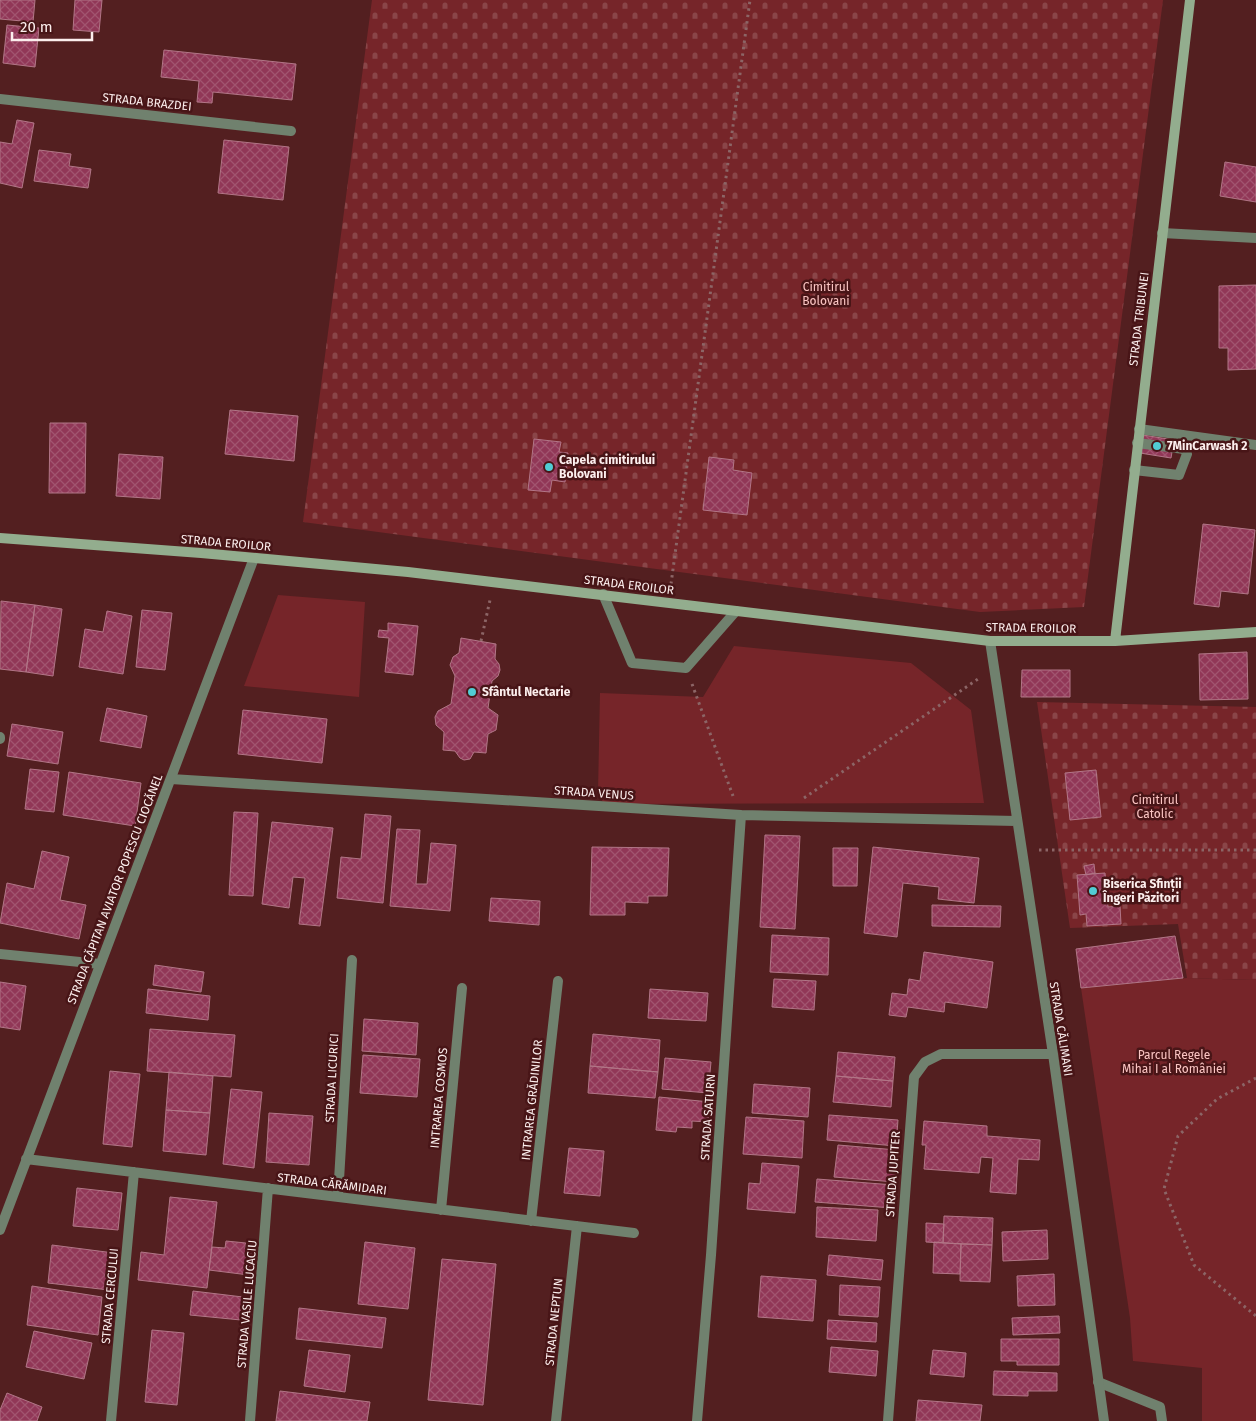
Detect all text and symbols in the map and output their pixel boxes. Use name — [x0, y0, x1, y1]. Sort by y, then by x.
scale bar — [12, 10, 92, 42]
text: 20 m — [20, 18, 53, 36]
street label: STRADA BRAZDEI — [102, 90, 192, 114]
street label: STRADA TRIBUNEI — [1126, 271, 1152, 367]
park label: Cimitirul Bolovani — [802, 280, 850, 308]
place label: 7MinCarwash 2 — [1167, 439, 1248, 453]
marker: 7MinCarwash 2 — [1151, 440, 1163, 452]
place label: Capela cimitirului Bolovani — [559, 453, 655, 481]
marker: Capela cimitirului Bolovani — [543, 461, 555, 473]
street label: STRADA EROILOR — [180, 532, 272, 554]
street label: STRADA EROILOR — [583, 573, 675, 597]
street label: STRADA EROILOR — [986, 620, 1076, 636]
place label: Sfântul Nectarie — [482, 685, 571, 699]
marker: Sfântul Nectarie — [466, 686, 478, 698]
street label: STRADA CĂPITAN AVIATOR POPESCU CIOCĂNEL — [64, 772, 166, 1006]
street label: STRADA VENUS — [554, 783, 635, 803]
park label: Cimitirul Catolic — [1132, 793, 1179, 821]
place label: Biserica Sfinții Îngeri Păzitori — [1102, 877, 1182, 905]
marker: Biserica Sfinții Îngeri Păzitori — [1087, 885, 1099, 897]
street label: STRADA CĂLIMANI — [1047, 981, 1076, 1077]
street label: STRADA LICURICI — [323, 1033, 341, 1123]
street label: INTRAREA GRĂDINILOR — [518, 1039, 545, 1161]
street label: INTRAREA COSMOS — [428, 1047, 450, 1149]
park label: Parcul Regele Mihai I al României — [1122, 1048, 1226, 1076]
street label: STRADA SATURN — [698, 1073, 718, 1161]
street label: STRADA JUPITER — [883, 1130, 903, 1218]
street label: STRADA CĂRĂMIDARI — [276, 1169, 388, 1198]
street label: STRADA VASILE LUCACIU — [234, 1239, 260, 1369]
street label: STRADA CERCULUI — [99, 1247, 121, 1345]
street label: STRADA NEPTUN — [542, 1278, 566, 1366]

